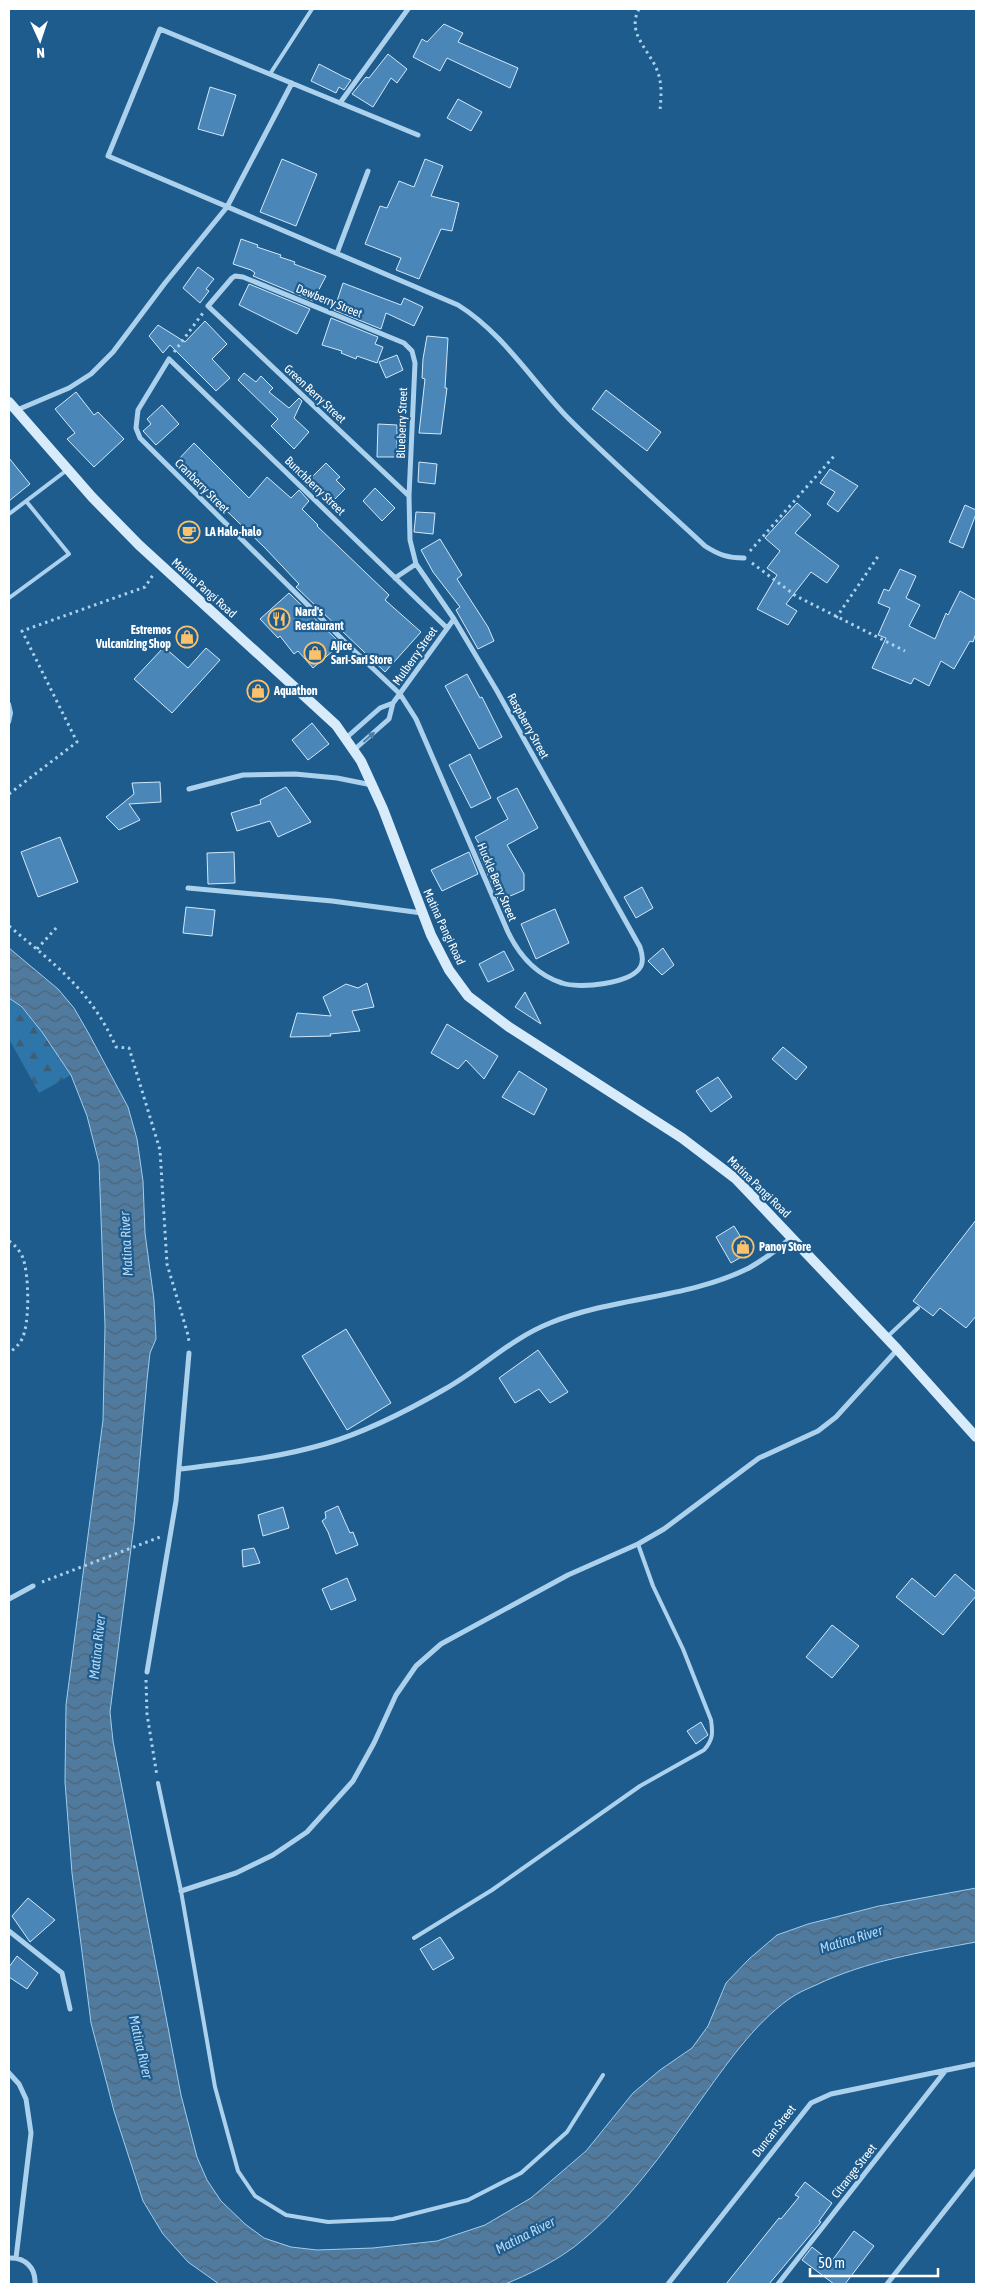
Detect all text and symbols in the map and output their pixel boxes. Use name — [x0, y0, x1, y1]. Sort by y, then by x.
north arrow — [15, 15, 65, 65]
text: N — [36, 45, 45, 61]
street label: Dewberry Street — [294, 281, 365, 321]
street label: Green Berry Street — [281, 362, 349, 427]
street label: Blueberry Street — [394, 387, 410, 459]
street label: Bunchberry Street — [282, 454, 349, 519]
street label: Cranberry Street — [172, 456, 233, 517]
cafe icon: LA Halo-halo — [177, 520, 201, 544]
place label: LA Halo-halo — [205, 525, 262, 539]
street label: Matina Pangi Road — [169, 555, 239, 621]
place label: Nard's Restaurant — [295, 605, 344, 633]
restaurant icon: Nard's Restaurant — [267, 607, 291, 631]
place label: Estremos Vulcanizing Shop — [95, 623, 172, 651]
street label: Mulberry Street — [390, 624, 441, 688]
shop icon: Estremos Vulcanizing Shop — [175, 625, 199, 649]
place label: Ajice Sari-Sari Store — [330, 639, 393, 667]
shop icon: Ajice Sari-Sari Store — [303, 641, 327, 665]
shop icon: Aquathon — [246, 679, 270, 703]
place label: Aquathon — [273, 684, 318, 698]
street label: Raspberry Street — [504, 691, 552, 762]
one-way arrow — [362, 731, 374, 743]
street label: Huckle Berry Street — [474, 841, 520, 924]
street label: Matina Pangi Road — [420, 887, 468, 967]
street label: Matina Pangi Road — [724, 1153, 794, 1221]
water label: Matina River — [116, 1210, 136, 1277]
shop icon: Panoy Store — [731, 1235, 755, 1259]
place label: Panoy Store — [759, 1240, 812, 1254]
water label: Matina River — [86, 1613, 108, 1680]
water label: Matina River — [818, 1922, 885, 1956]
water label: Matina River — [126, 2014, 156, 2081]
street label: Duncan Street — [749, 2102, 799, 2160]
street label: Citrange Street — [829, 2141, 880, 2201]
water label: Matina River — [493, 2213, 558, 2257]
scale bar — [810, 2246, 938, 2278]
text: 50 m — [818, 2254, 845, 2271]

